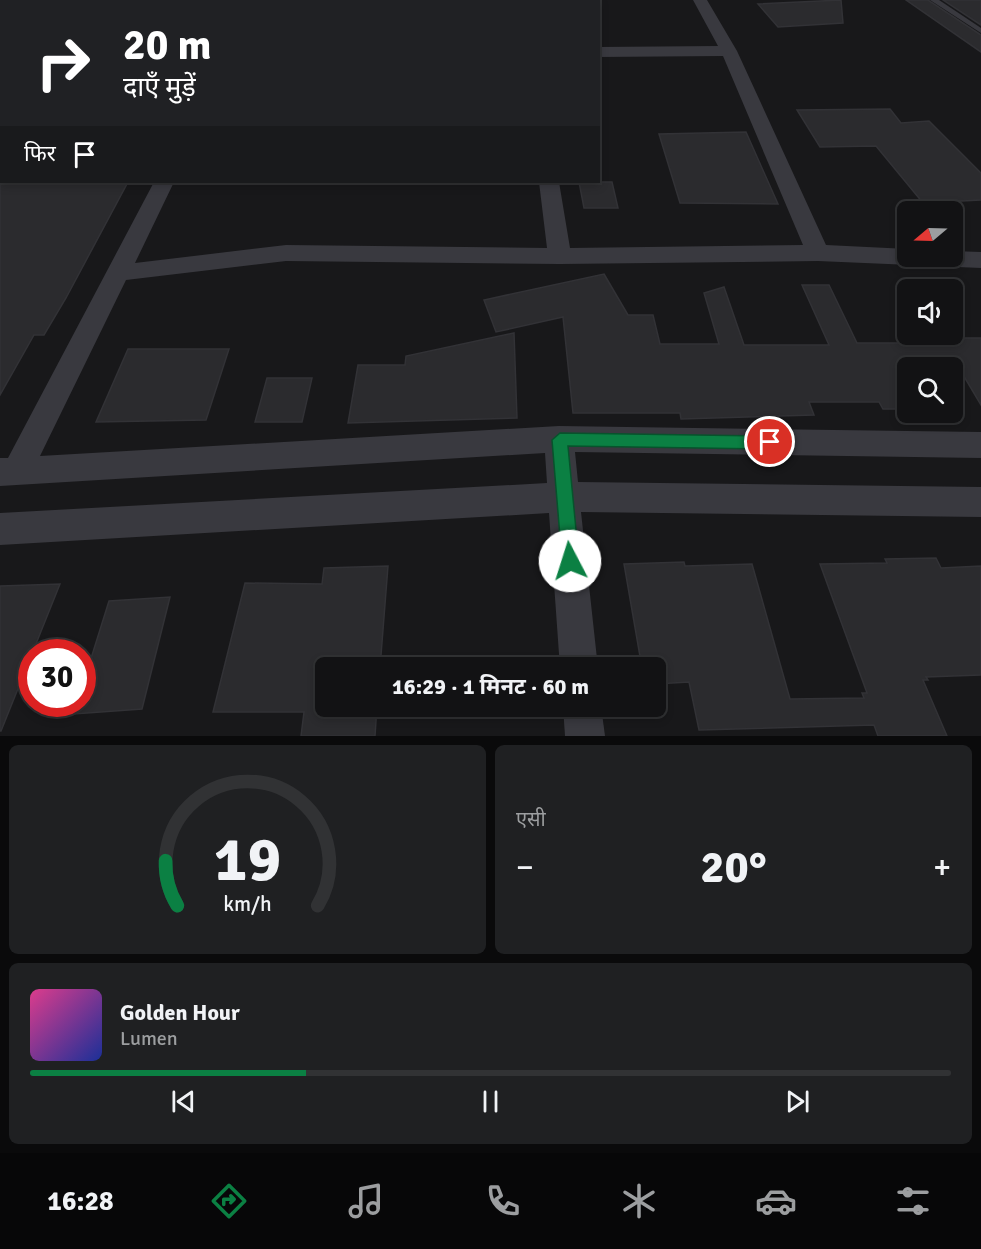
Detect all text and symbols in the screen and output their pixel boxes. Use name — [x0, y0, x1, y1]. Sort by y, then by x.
text: 20 m — [123, 20, 212, 71]
icon: right — [24, 24, 102, 102]
text: दाएँ मुड़ें — [123, 71, 196, 104]
icon: arrive — [68, 138, 101, 171]
text: फिर — [24, 140, 56, 167]
north arrow — [897, 201, 963, 267]
map controls — [897, 201, 963, 423]
button: sound — [897, 279, 963, 345]
button: search — [897, 357, 963, 423]
pin — [744, 416, 795, 467]
icon: arrive — [753, 425, 786, 458]
position arrow — [538, 529, 602, 593]
speed limit sign: 30 — [18, 639, 96, 717]
text: 16:29 · 1 मिनट · 60 m — [392, 673, 589, 700]
text: एसी — [516, 807, 546, 832]
text: 19 — [214, 821, 281, 898]
text: 20° — [700, 840, 767, 895]
text: − — [516, 847, 534, 888]
text: + — [933, 847, 951, 888]
text: km/h — [223, 892, 272, 918]
text: Golden Hour — [120, 999, 240, 1026]
text: Lumen — [120, 1026, 178, 1051]
icon: previous — [167, 1085, 200, 1118]
icon: pause — [474, 1085, 507, 1118]
icon: next — [781, 1085, 814, 1118]
icon: directions — [208, 1180, 250, 1222]
icon: music — [345, 1180, 387, 1222]
icon: phone — [482, 1180, 524, 1222]
icon: climate — [618, 1180, 660, 1222]
icon: car — [755, 1180, 797, 1222]
icon: filters — [892, 1180, 934, 1222]
text: 16:28 — [47, 1185, 114, 1218]

